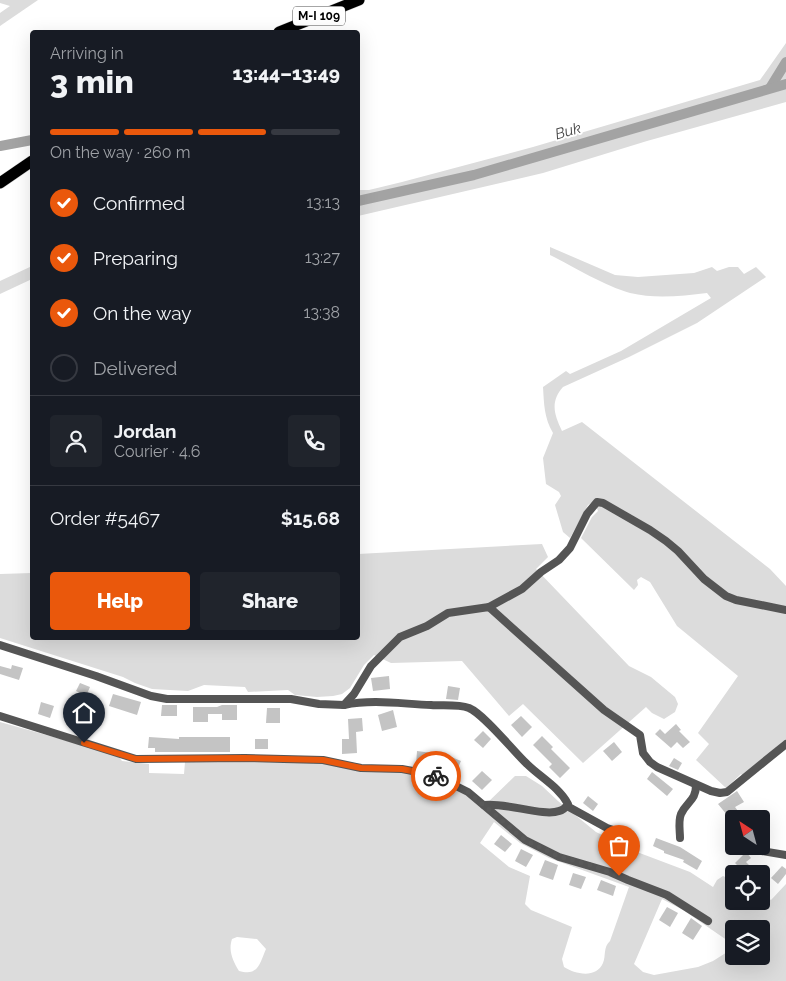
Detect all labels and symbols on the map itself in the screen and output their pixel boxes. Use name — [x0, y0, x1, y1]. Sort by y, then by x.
road number: M-I 109 — [293, 7, 345, 26]
water label: Buk — [553, 119, 583, 143]
pin — [63, 692, 105, 743]
courier — [411, 751, 461, 801]
north arrow — [725, 810, 770, 855]
pin — [598, 825, 640, 876]

